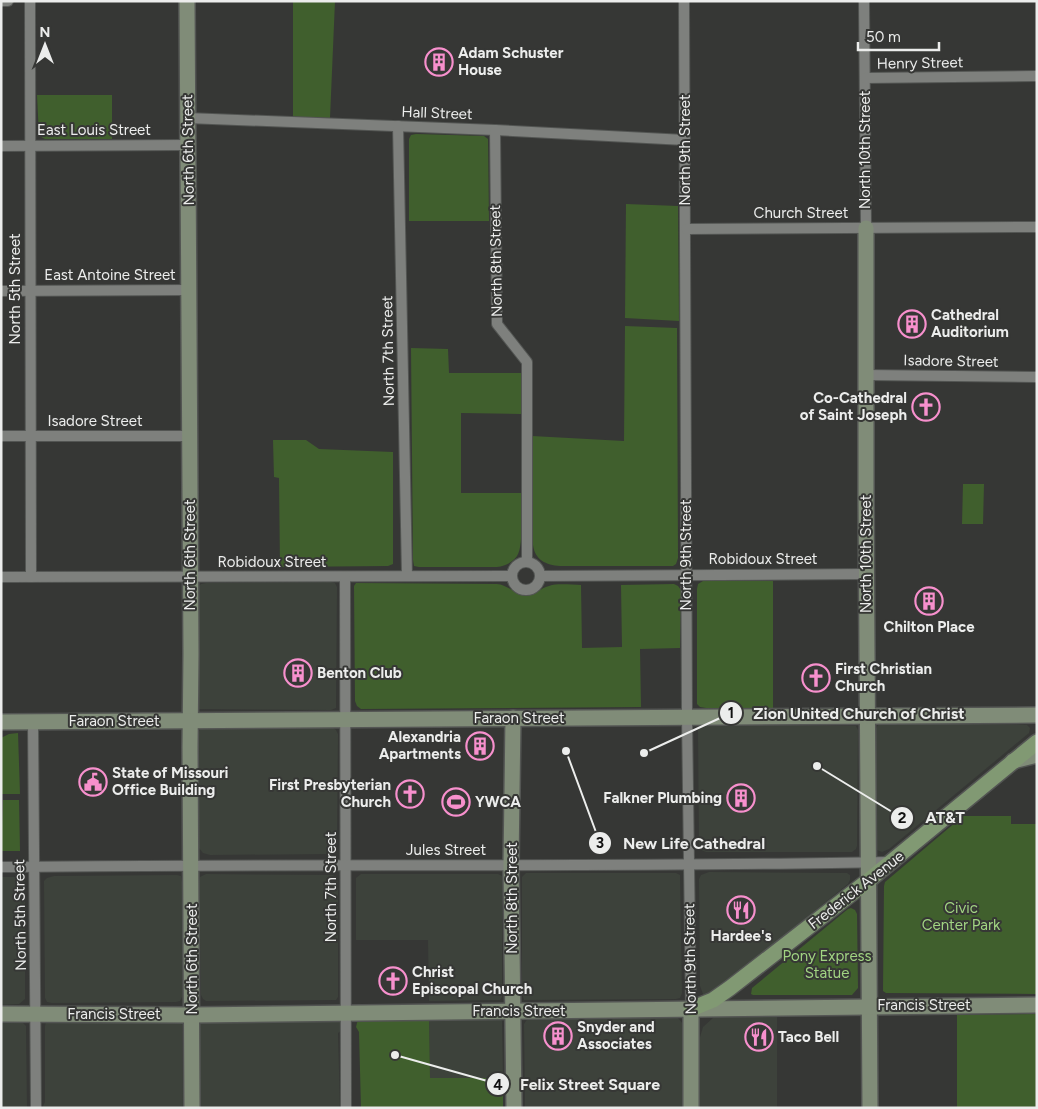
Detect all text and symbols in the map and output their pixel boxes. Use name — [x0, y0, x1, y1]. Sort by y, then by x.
north arrow — [20, 20, 70, 70]
scale bar — [858, 20, 939, 52]
text: N — [40, 24, 50, 41]
text: 50 m — [866, 28, 901, 46]
place label: Adam Schuster House — [458, 44, 564, 79]
building icon: Adam Schuster House — [424, 47, 454, 77]
street label: Henry Street — [877, 53, 964, 73]
street label: North 10th Street — [856, 90, 874, 209]
street label: North 6th Street — [178, 94, 198, 206]
street label: North 9th Street — [676, 94, 694, 206]
street label: Hall Street — [401, 103, 473, 123]
street label: East Louis Street — [37, 121, 151, 139]
street label: North 8th Street — [486, 204, 506, 317]
street label: Church Street — [754, 204, 849, 222]
street label: North 5th Street — [6, 233, 24, 345]
street label: East Antoine Street — [44, 266, 176, 284]
street label: North 7th Street — [378, 295, 398, 407]
place label: Cathedral Auditorium — [931, 306, 1009, 341]
building icon: Cathedral Auditorium — [897, 309, 927, 339]
street label: Isadore Street — [903, 351, 999, 371]
place label: Co-Cathedral of Saint Joseph — [800, 389, 907, 424]
church icon: Co-Cathedral of Saint Joseph — [911, 392, 941, 422]
street label: Isadore Street — [47, 412, 143, 430]
street label: North 10th Street — [857, 494, 875, 613]
street label: North 6th Street — [181, 499, 199, 611]
street label: North 9th Street — [677, 499, 695, 611]
street label: Robidoux Street — [708, 550, 818, 568]
street label: Robidoux Street — [217, 553, 327, 571]
building icon: Chilton Place — [914, 586, 944, 616]
place label: Chilton Place — [884, 618, 975, 636]
building icon: Benton Club — [283, 658, 313, 688]
place label: First Christian Church — [835, 660, 932, 695]
church icon: First Christian Church — [801, 663, 831, 693]
place label: Benton Club — [317, 664, 402, 682]
callout: Zion United Church of Christ — [718, 698, 975, 729]
text: 1 — [728, 704, 734, 722]
text: Zion United Church of Christ — [753, 704, 965, 723]
street label: Faraon Street — [473, 709, 565, 727]
street label: Faraon Street — [68, 712, 160, 730]
place label: Alexandria Apartments — [379, 728, 461, 763]
building icon: Alexandria Apartments — [465, 731, 495, 761]
place label: State of Missouri Office Building — [112, 764, 229, 799]
public building icon: State of Missouri Office Building — [78, 767, 108, 797]
place label: First Presbyterian Church — [269, 776, 391, 811]
church icon: First Presbyterian Church — [395, 779, 425, 809]
building icon: Falkner Plumbing — [726, 783, 756, 813]
sports icon: YWCA — [441, 787, 471, 817]
place label: Falkner Plumbing — [603, 789, 722, 807]
place label: YWCA — [475, 793, 521, 811]
callout: AT&T — [890, 802, 974, 833]
text: AT&T — [925, 808, 966, 827]
text: 2 — [898, 809, 907, 827]
callout: New Life Cathedral — [588, 827, 775, 858]
street label: North 7th Street — [322, 831, 340, 942]
text: 3 — [596, 834, 604, 852]
text: New Life Cathedral — [623, 834, 765, 853]
street label: Jules Street — [406, 841, 486, 859]
street label: North 8th Street — [503, 842, 521, 954]
street label: Frederick Avenue — [805, 847, 907, 933]
street label: North 5th Street — [10, 859, 30, 971]
restaurant icon: Hardee's — [726, 895, 756, 925]
park label: Civic Center Park — [922, 899, 1001, 934]
street label: North 6th Street — [183, 903, 201, 1015]
street label: North 9th Street — [680, 903, 700, 1015]
place label: Hardee's — [710, 927, 772, 945]
park label: Pony Express Statue — [782, 947, 872, 982]
place label: Christ Episcopal Church — [412, 963, 532, 998]
church icon: Christ Episcopal Church — [378, 966, 408, 996]
street label: Francis Street — [877, 996, 971, 1014]
street label: Francis Street — [472, 1002, 566, 1020]
street label: Francis Street — [67, 1005, 161, 1023]
place label: Snyder and Associates — [577, 1018, 655, 1053]
building icon: Snyder and Associates — [543, 1021, 573, 1051]
restaurant icon: Taco Bell — [744, 1022, 774, 1052]
place label: Taco Bell — [778, 1028, 839, 1046]
callout: Felix Street Square — [485, 1069, 670, 1100]
text: Felix Street Square — [520, 1075, 660, 1094]
text: 4 — [493, 1076, 503, 1094]

